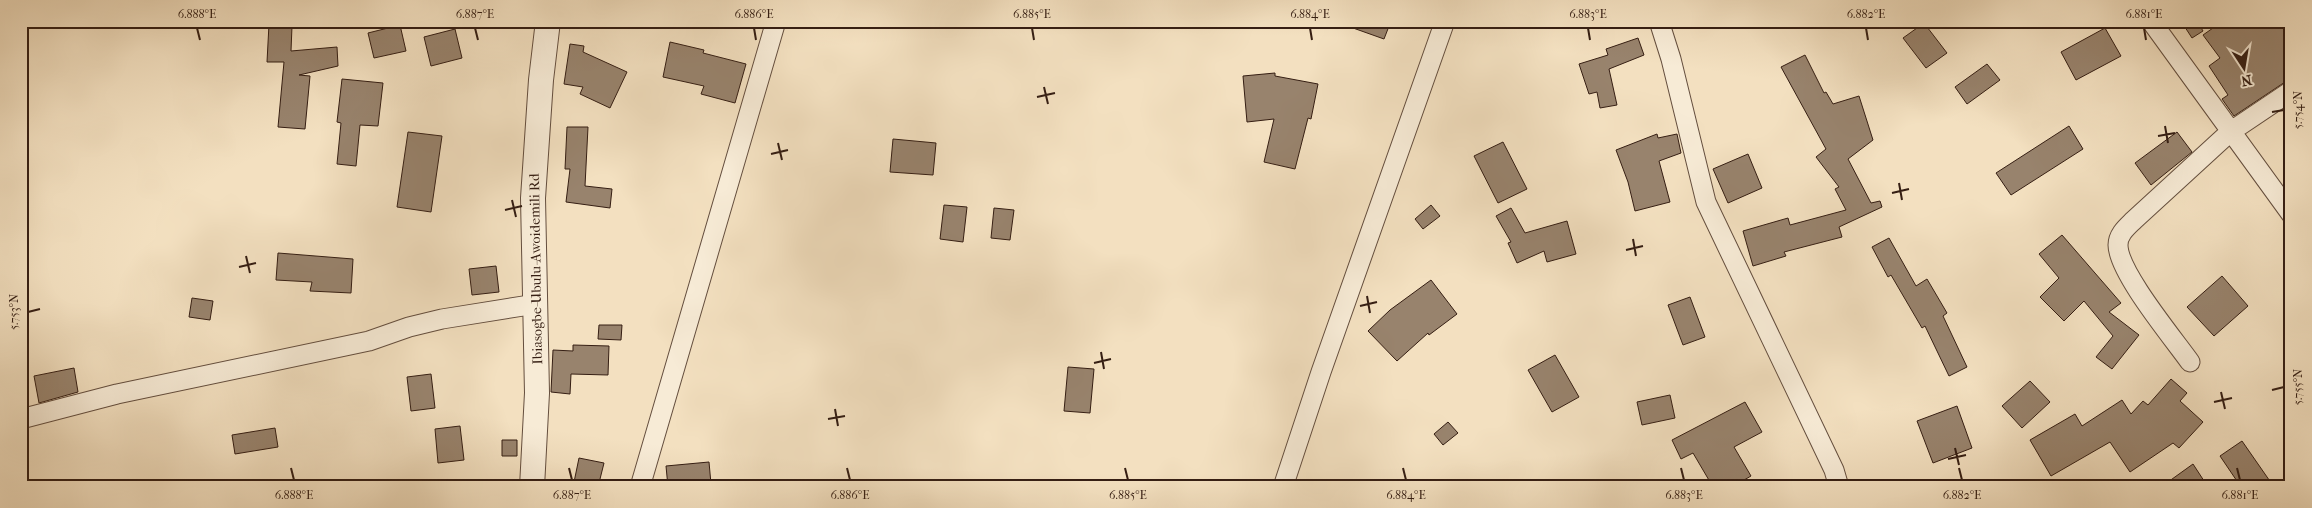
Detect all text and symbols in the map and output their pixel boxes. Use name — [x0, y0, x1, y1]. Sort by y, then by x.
text: 6.888°E — [178, 7, 216, 21]
text: 6.887°E — [456, 7, 494, 21]
text: 6.886°E — [734, 7, 774, 21]
text: 6.885°E — [1013, 7, 1051, 21]
text: 6.884°E — [1290, 7, 1330, 21]
text: 6.883°E — [1569, 7, 1607, 21]
text: 6.882°E — [1847, 7, 1885, 21]
text: 6.881°E — [2126, 7, 2162, 21]
north arrow — [2220, 42, 2270, 92]
text: N — [2239, 71, 2254, 90]
text: 5.754°N — [2291, 91, 2305, 129]
street label: Ibiasogbe-Ubulu-Awoidemili Rd — [526, 173, 546, 365]
text: 5.753°N — [7, 294, 21, 330]
text: 5.755°N — [2291, 369, 2305, 405]
text: 6.888°E — [275, 488, 313, 502]
text: 6.887°E — [553, 488, 591, 502]
text: 6.886°E — [830, 488, 870, 502]
text: 6.885°E — [1109, 488, 1147, 502]
text: 6.884°E — [1386, 488, 1426, 502]
text: 6.883°E — [1665, 488, 1703, 502]
text: 6.882°E — [1943, 488, 1981, 502]
text: 6.881°E — [2222, 488, 2258, 502]

